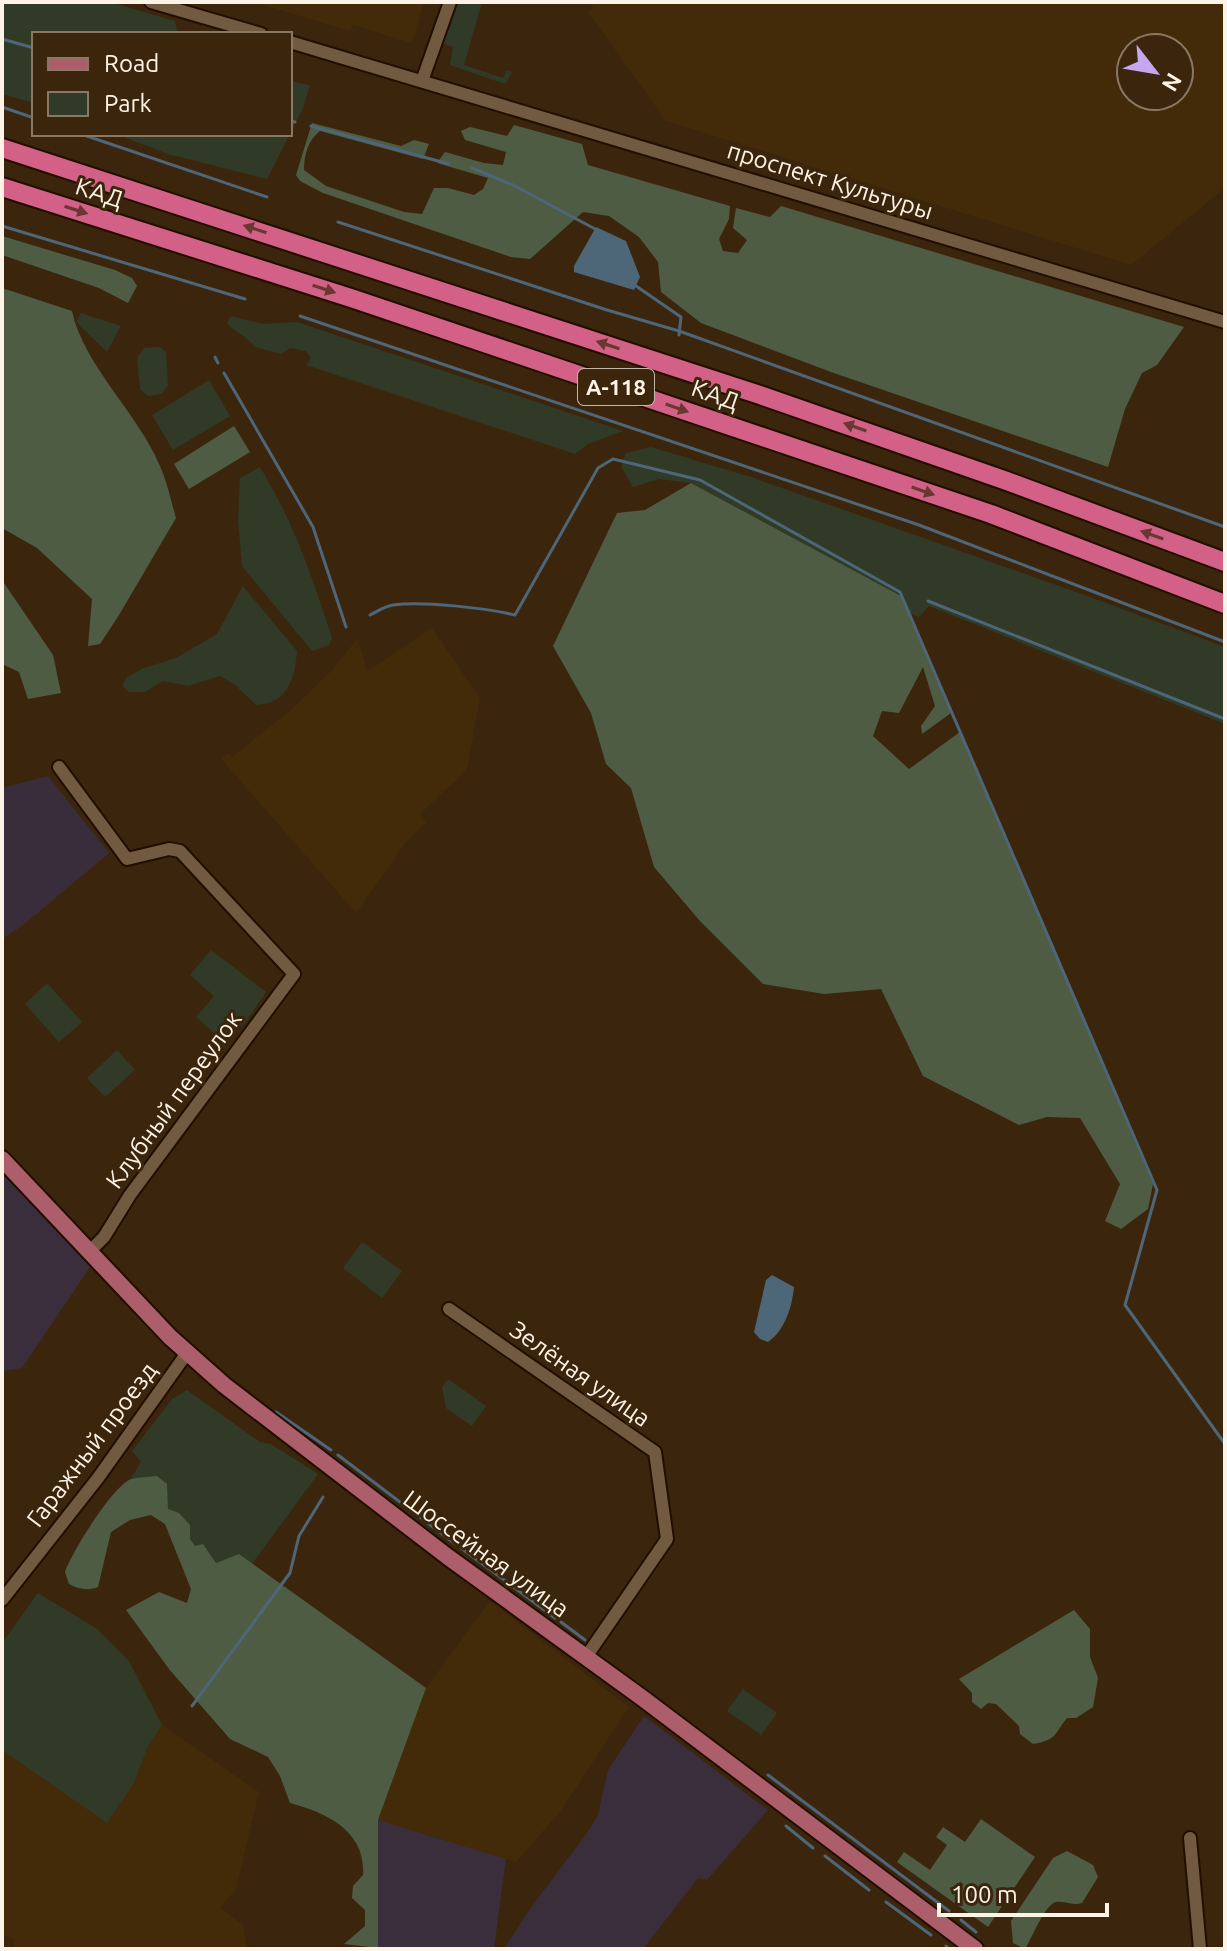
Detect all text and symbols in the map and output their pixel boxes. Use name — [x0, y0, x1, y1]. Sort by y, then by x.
legend — [32, 32, 292, 136]
north arrow — [1115, 32, 1195, 112]
text: Road — [104, 50, 159, 77]
text: N — [1158, 69, 1188, 96]
text: Park — [104, 90, 152, 117]
street label: проспект Культуры — [724, 136, 936, 225]
street label: КАД — [72, 172, 126, 213]
one-way arrow — [65, 205, 89, 217]
one-way arrow — [242, 223, 266, 235]
one-way arrow — [312, 284, 336, 296]
one-way arrow — [596, 338, 620, 351]
road number: А-118 — [578, 369, 654, 405]
street label: КАД — [688, 374, 742, 415]
one-way arrow — [665, 402, 689, 414]
one-way arrow — [843, 420, 867, 432]
one-way arrow — [911, 485, 935, 497]
one-way arrow — [1140, 528, 1164, 541]
street label: Клубный переулок — [100, 1006, 247, 1194]
street label: Зелёная улица — [505, 1315, 655, 1432]
street label: Гаражный проезд — [21, 1357, 162, 1532]
street label: Шоссейная улица — [398, 1485, 574, 1623]
scale bar — [939, 1867, 1107, 1917]
text: 100 m — [951, 1881, 1018, 1908]

